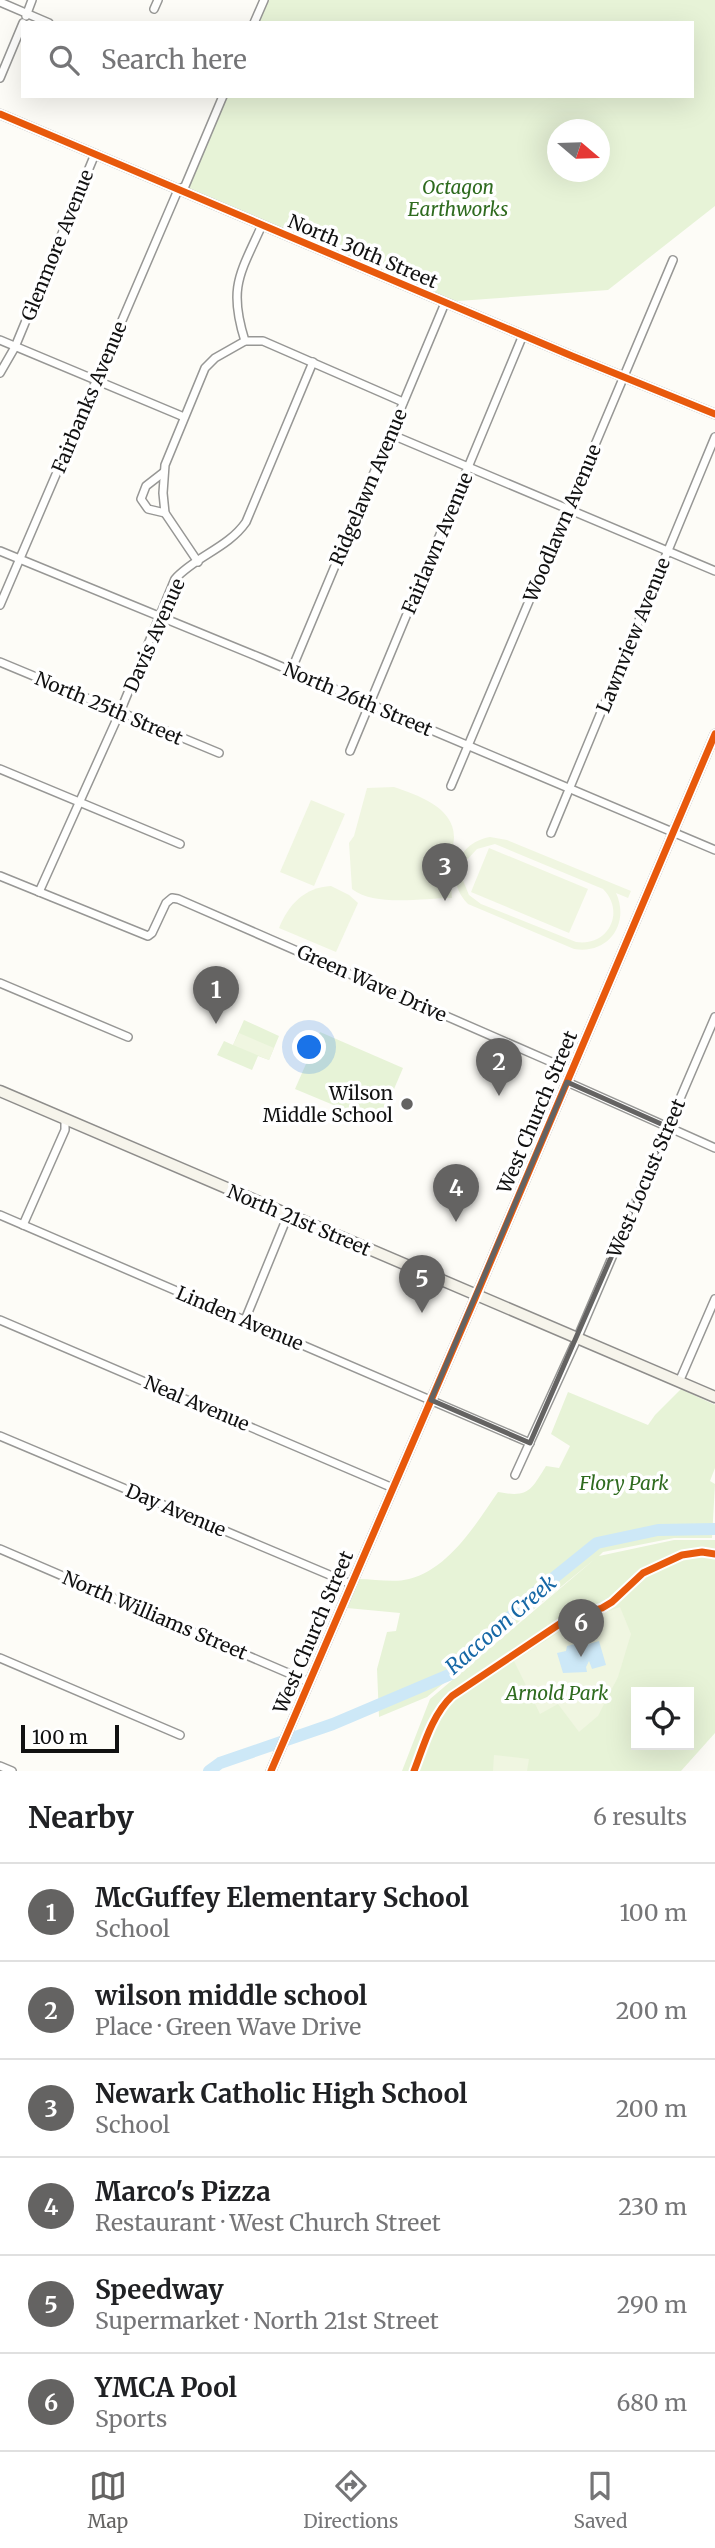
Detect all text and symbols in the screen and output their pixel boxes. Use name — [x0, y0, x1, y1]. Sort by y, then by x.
search box — [21, 21, 694, 98]
icon: search — [45, 41, 83, 79]
text: Search here — [101, 43, 247, 76]
north arrow — [547, 119, 610, 182]
street label: Glenmore Avenue — [16, 166, 98, 324]
park label: Octagon Earthworks — [408, 175, 508, 221]
street label: North 30th Street — [285, 209, 442, 294]
street label: Fairbanks Avenue — [46, 318, 132, 476]
street label: Ridgelawn Avenue — [324, 405, 412, 569]
street label: Woodlawn Avenue — [518, 440, 606, 606]
street label: Fairlawn Avenue — [396, 469, 478, 617]
street label: Lawnview Avenue — [591, 554, 675, 716]
street label: Davis Avenue — [118, 574, 190, 696]
street label: North 26th Street — [280, 657, 437, 741]
street label: North 25th Street — [31, 666, 187, 750]
pin: 3 — [422, 843, 468, 901]
street label: Green Wave Drive — [293, 939, 451, 1027]
pin: 1 — [193, 966, 239, 1024]
street label: West Church Street — [491, 1026, 582, 1198]
your location — [292, 1030, 326, 1064]
pin: 2 — [476, 1038, 522, 1096]
place label: Wilson Middle School — [263, 1081, 393, 1127]
street label: West Locust Street — [601, 1095, 690, 1262]
marker: Wilson Middle School — [399, 1096, 415, 1112]
pin: 4 — [433, 1164, 479, 1222]
street label: North 21st Street — [224, 1179, 375, 1261]
pin: 5 — [399, 1255, 445, 1313]
street label: Linden Avenue — [173, 1280, 307, 1356]
street label: Neal Avenue — [141, 1370, 253, 1436]
park label: Flory Park — [578, 1471, 669, 1495]
street label: Day Avenue — [122, 1478, 230, 1542]
street label: West Church Street — [267, 1546, 358, 1718]
street label: North Williams Street — [59, 1565, 252, 1665]
water label: Raccoon Creek — [440, 1569, 562, 1680]
pin: 6 — [558, 1599, 604, 1657]
park label: Arnold Park — [504, 1681, 609, 1705]
map controls — [631, 1687, 694, 1750]
button: locate — [631, 1687, 694, 1750]
scale bar — [21, 1722, 119, 1754]
text: 100 m — [32, 1725, 88, 1749]
text: Nearby — [28, 1798, 134, 1836]
text: 6 results — [593, 1802, 687, 1831]
text: McGuffey Elementary School — [95, 1881, 469, 1914]
text: 1 — [46, 1898, 56, 1927]
text: 100 m — [619, 1898, 687, 1927]
text: School — [95, 1914, 170, 1943]
text: wilson middle school — [95, 1979, 367, 2012]
text: 2 — [44, 1996, 58, 2025]
text: 200 m — [616, 1996, 687, 2025]
text: Place · Green Wave Drive — [95, 2012, 361, 2041]
text: Newark Catholic High School — [95, 2077, 467, 2110]
text: 3 — [44, 2094, 58, 2123]
text: 200 m — [616, 2094, 687, 2123]
text: School — [95, 2110, 170, 2139]
text: Marco's Pizza — [95, 2175, 271, 2208]
text: 4 — [44, 2192, 58, 2221]
text: 230 m — [618, 2192, 687, 2221]
text: Restaurant · West Church Street — [95, 2208, 441, 2237]
text: Speedway — [95, 2273, 224, 2306]
text: 5 — [44, 2290, 58, 2319]
text: 290 m — [617, 2290, 687, 2319]
text: Supermarket · North 21st Street — [95, 2306, 439, 2335]
text: YMCA Pool — [95, 2371, 237, 2404]
text: 6 — [44, 2388, 58, 2417]
text: 680 m — [616, 2388, 687, 2417]
text: Sports — [95, 2404, 167, 2433]
tab: Map — [88, 2467, 128, 2533]
tab: Directions — [303, 2467, 398, 2533]
tab: Saved — [574, 2467, 627, 2533]

